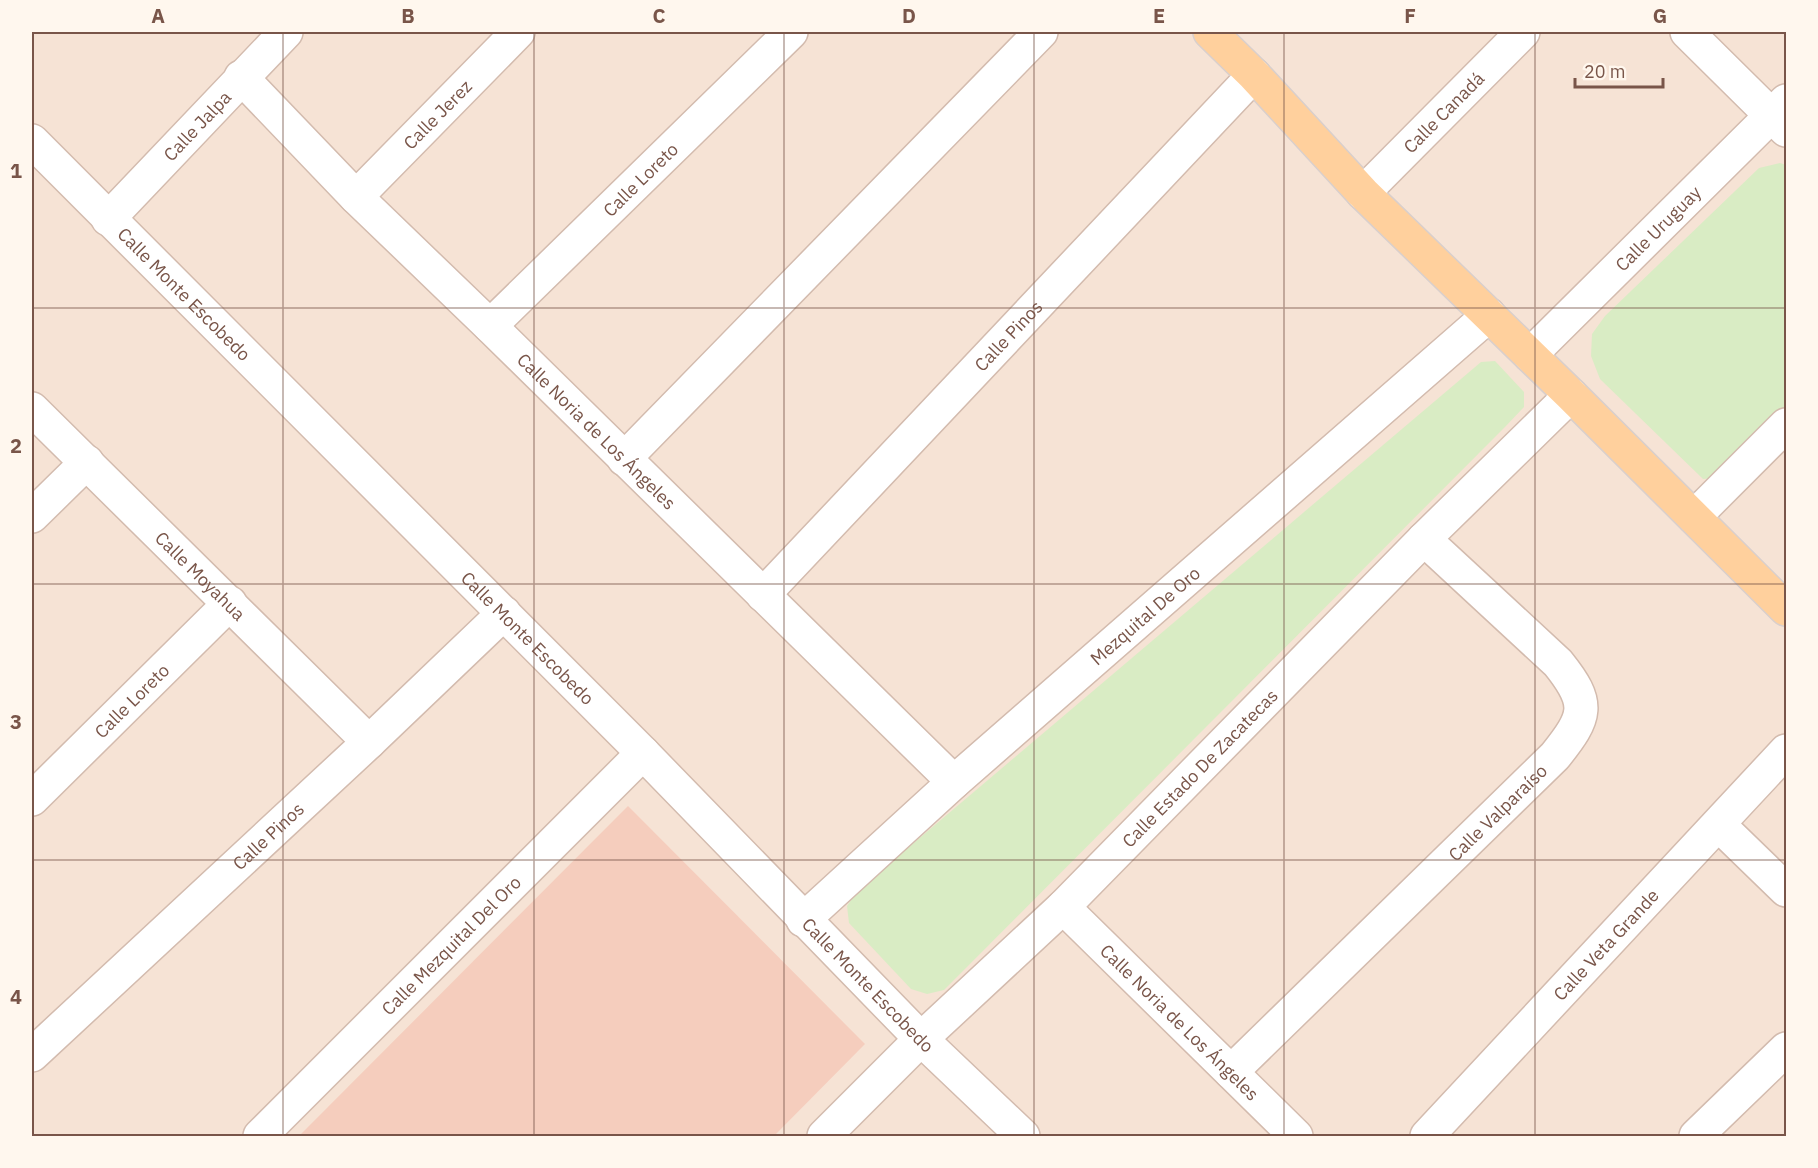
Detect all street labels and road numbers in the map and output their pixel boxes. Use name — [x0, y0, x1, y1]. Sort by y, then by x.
street label: Calle Canadá — [1398, 66, 1489, 158]
street label: Calle Jerez — [398, 75, 476, 154]
street label: Calle Jalpa — [158, 85, 236, 166]
street label: Calle Loreto — [598, 137, 683, 221]
street label: Calle Uruguay — [1610, 181, 1706, 276]
street label: Calle Monte Escobedo — [113, 222, 256, 365]
street label: Calle Pinos — [969, 295, 1047, 376]
street label: Calle Noria de Los Ángeles — [513, 348, 681, 514]
street label: Calle Moyahua — [151, 526, 251, 625]
street label: Mezquital De Oro — [1085, 561, 1205, 670]
street label: Calle Monte Escobedo — [457, 566, 599, 709]
street label: Calle Loreto — [89, 658, 174, 743]
street label: Calle Estado De Zacatecas — [1117, 684, 1282, 852]
street label: Calle Valparaíso — [1443, 759, 1552, 866]
street label: Calle Pinos — [227, 797, 308, 875]
street label: Calle Mezquital Del Oro — [376, 870, 526, 1020]
street label: Calle Veta Grande — [1548, 884, 1663, 1005]
street label: Calle Monte Escobedo — [798, 912, 939, 1057]
street label: Calle Noria de Los Ángeles — [1096, 939, 1264, 1105]

